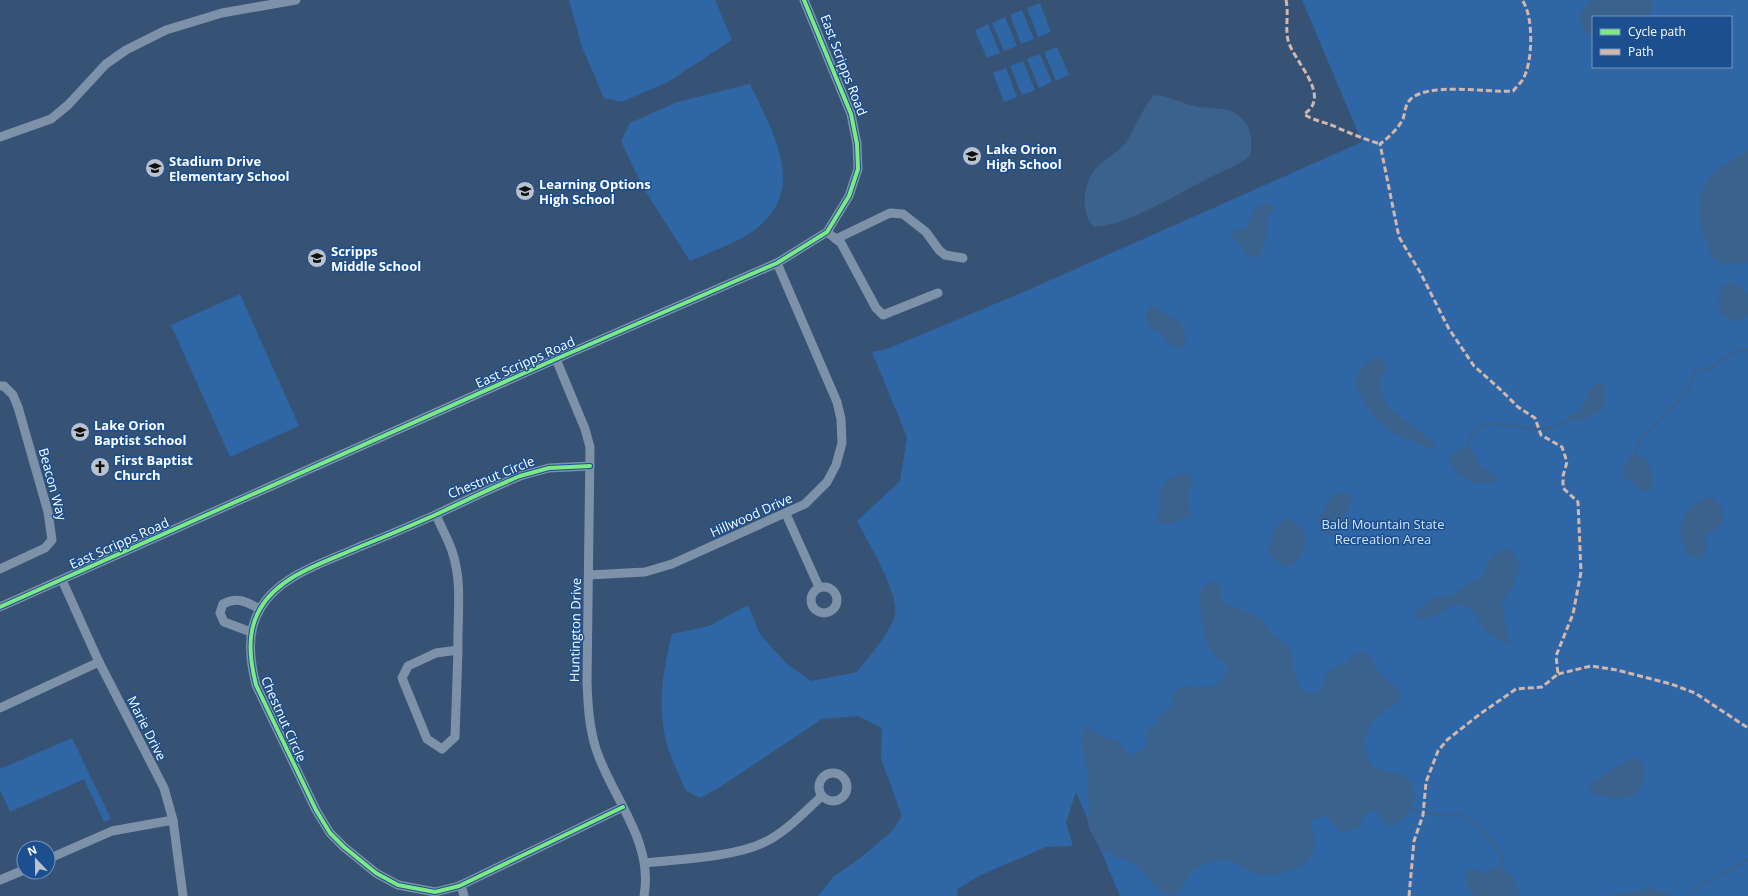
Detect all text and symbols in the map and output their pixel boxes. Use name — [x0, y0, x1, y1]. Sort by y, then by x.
street label: East Scripps Road — [816, 12, 872, 118]
legend — [1592, 16, 1732, 68]
text: Cycle path — [1628, 23, 1686, 40]
text: Path — [1628, 43, 1654, 60]
place label: Lake Orion High School — [986, 140, 1062, 173]
school or university icon: Lake Orion High School — [961, 145, 983, 167]
place label: Stadium Drive Elementary School — [169, 152, 290, 185]
school or university icon: Stadium Drive Elementary School — [144, 157, 166, 179]
place label: Learning Options High School — [539, 175, 651, 208]
school or university icon: Learning Options High School — [514, 180, 536, 202]
place label: Scripps Middle School — [331, 242, 421, 275]
school or university icon: Scripps Middle School — [306, 247, 328, 269]
street label: East Scripps Road — [472, 332, 578, 392]
place label: Lake Orion Baptist School — [94, 416, 186, 449]
school or university icon: Lake Orion Baptist School — [69, 421, 91, 443]
street label: Beacon Way — [35, 446, 71, 523]
place label: First Baptist Church — [114, 451, 193, 484]
street label: Chestnut Circle — [445, 451, 537, 503]
church icon: First Baptist Church — [89, 456, 111, 478]
street label: Hillwood Drive — [707, 489, 795, 541]
street label: East Scripps Road — [66, 513, 172, 573]
park label: Bald Mountain State Recreation Area — [1321, 515, 1445, 548]
street label: Huntington Drive — [565, 578, 585, 682]
street label: Chestnut Circle — [257, 673, 311, 765]
street label: Marie Drive — [123, 693, 171, 763]
north arrow — [16, 840, 56, 880]
text: N — [25, 842, 39, 859]

